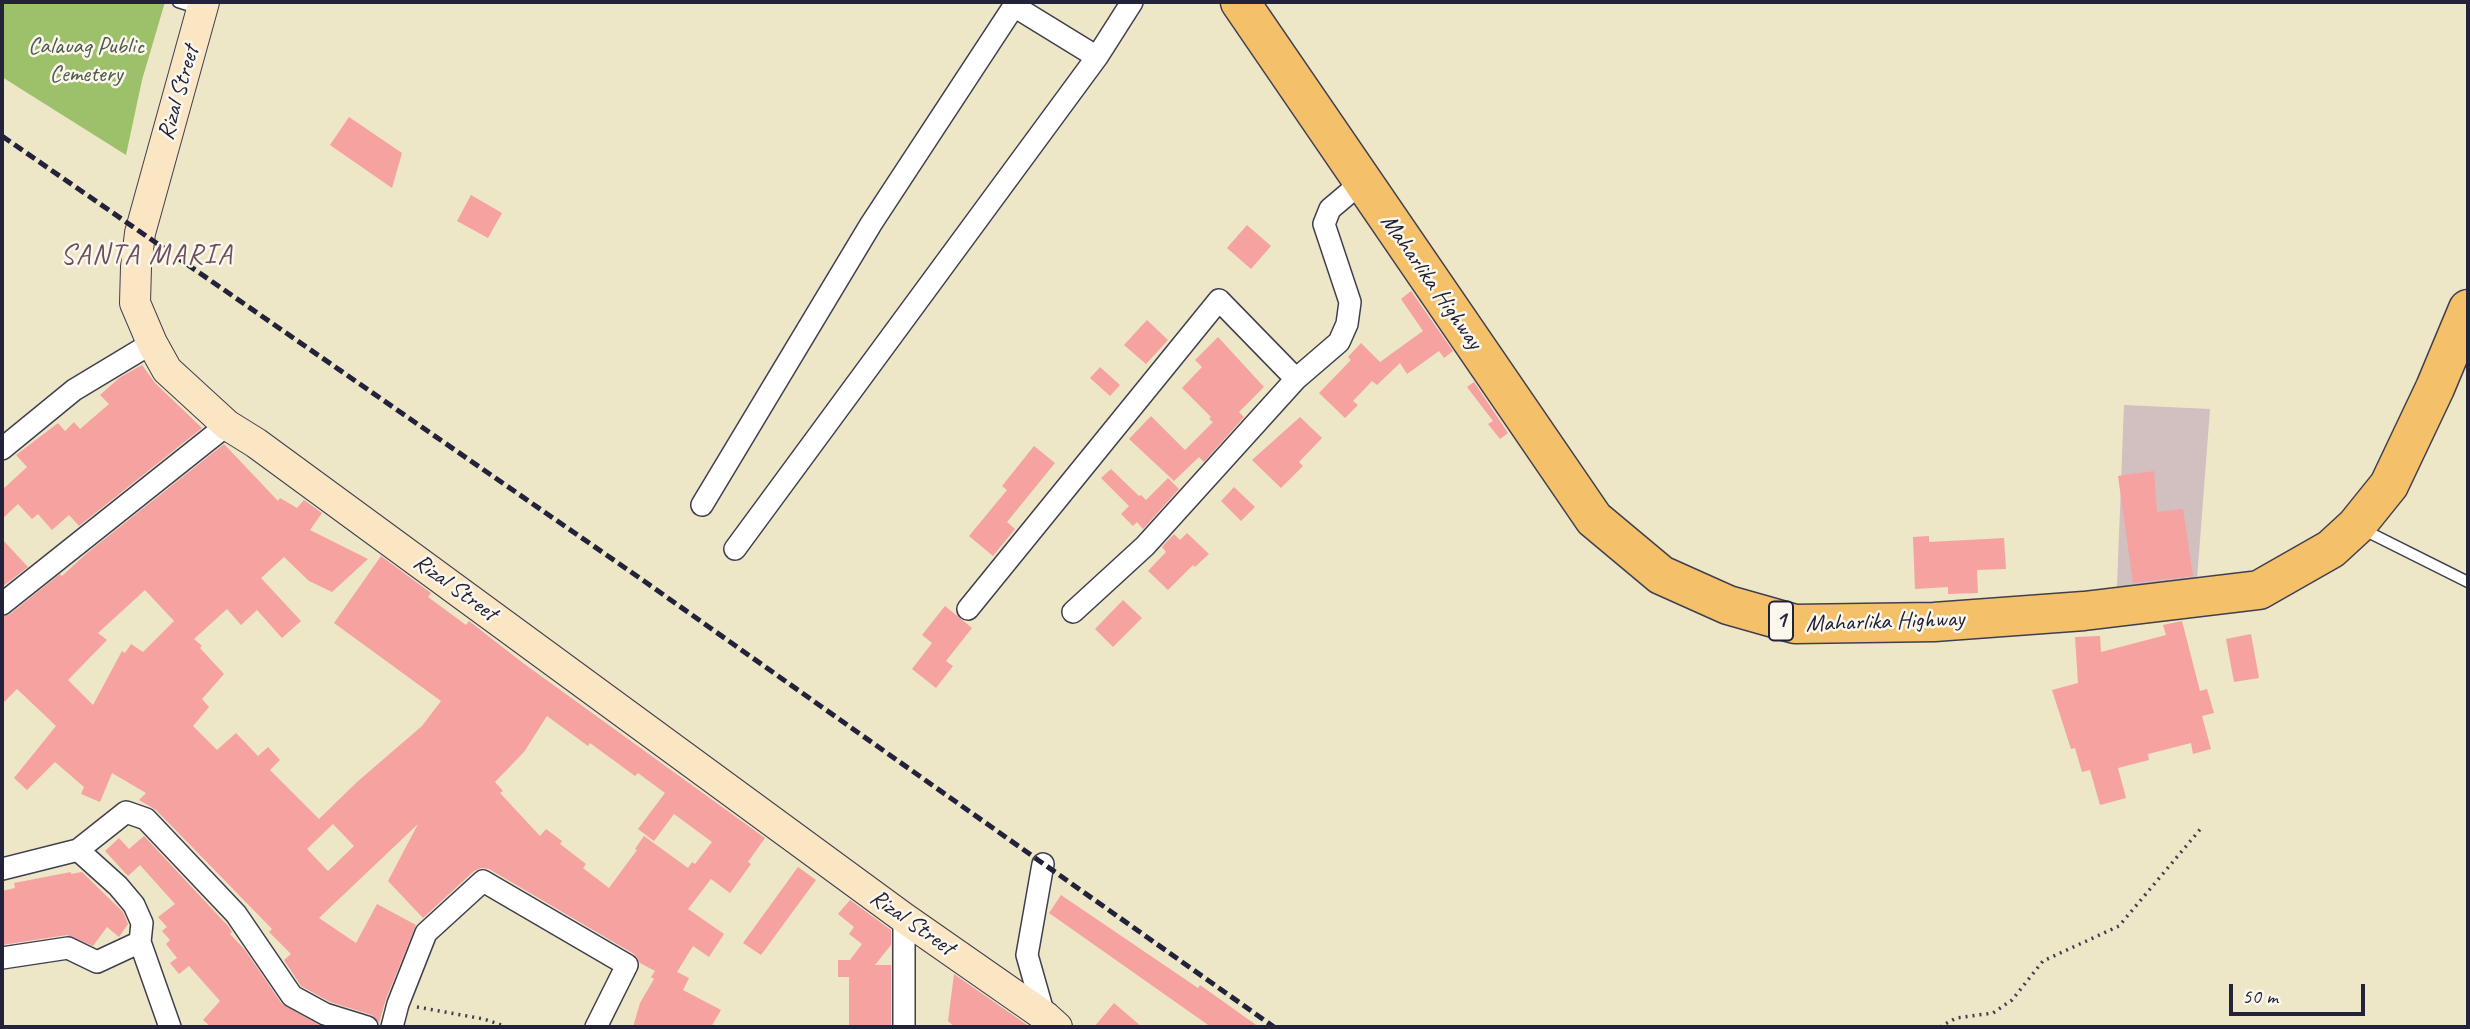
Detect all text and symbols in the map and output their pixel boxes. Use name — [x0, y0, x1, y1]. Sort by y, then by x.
park label: Calauag Public Cemetery — [28, 33, 144, 89]
street label: Rizal Street — [152, 43, 206, 143]
street label: Maharlika Highway — [1374, 209, 1488, 355]
district label: SANTA MARIA — [63, 239, 231, 273]
street label: Rizal Street — [407, 548, 503, 628]
road number: 1 — [1769, 601, 1793, 640]
street label: Maharlika Highway — [1805, 605, 1965, 639]
street label: Rizal Street — [864, 883, 960, 963]
scale bar — [2232, 970, 2368, 1014]
text: 50 m — [2242, 983, 2278, 1009]

